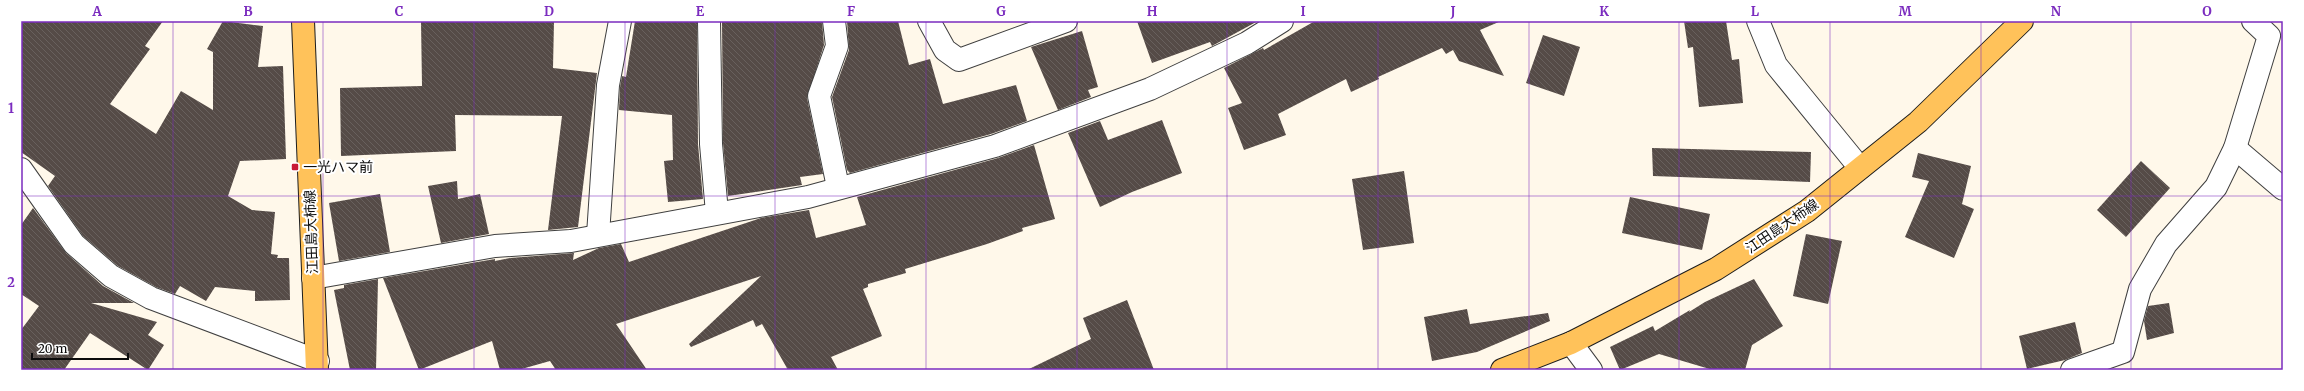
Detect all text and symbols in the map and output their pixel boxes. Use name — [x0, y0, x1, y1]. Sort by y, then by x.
text: A — [91, 3, 102, 20]
text: B — [243, 3, 253, 20]
text: C — [395, 3, 404, 20]
text: D — [544, 3, 554, 20]
text: E — [696, 3, 705, 20]
text: F — [847, 3, 855, 20]
text: G — [996, 3, 1006, 20]
text: H — [1147, 3, 1158, 20]
text: I — [1300, 3, 1306, 20]
text: J — [1449, 3, 1456, 20]
text: K — [1599, 3, 1609, 20]
text: L — [1751, 3, 1760, 20]
text: M — [1898, 3, 1912, 20]
text: N — [2051, 3, 2062, 20]
text: O — [2202, 3, 2212, 20]
text: 1 — [8, 100, 14, 117]
place label: 一光ハマ前 — [303, 158, 373, 176]
marker: 一光ハマ前 — [290, 162, 300, 172]
street label: 江田島大柿線 — [301, 190, 321, 274]
street label: 江田島大柿線 — [1742, 195, 1822, 257]
text: 2 — [7, 274, 15, 291]
scale bar — [32, 335, 128, 361]
text: 20 m — [38, 341, 67, 356]

